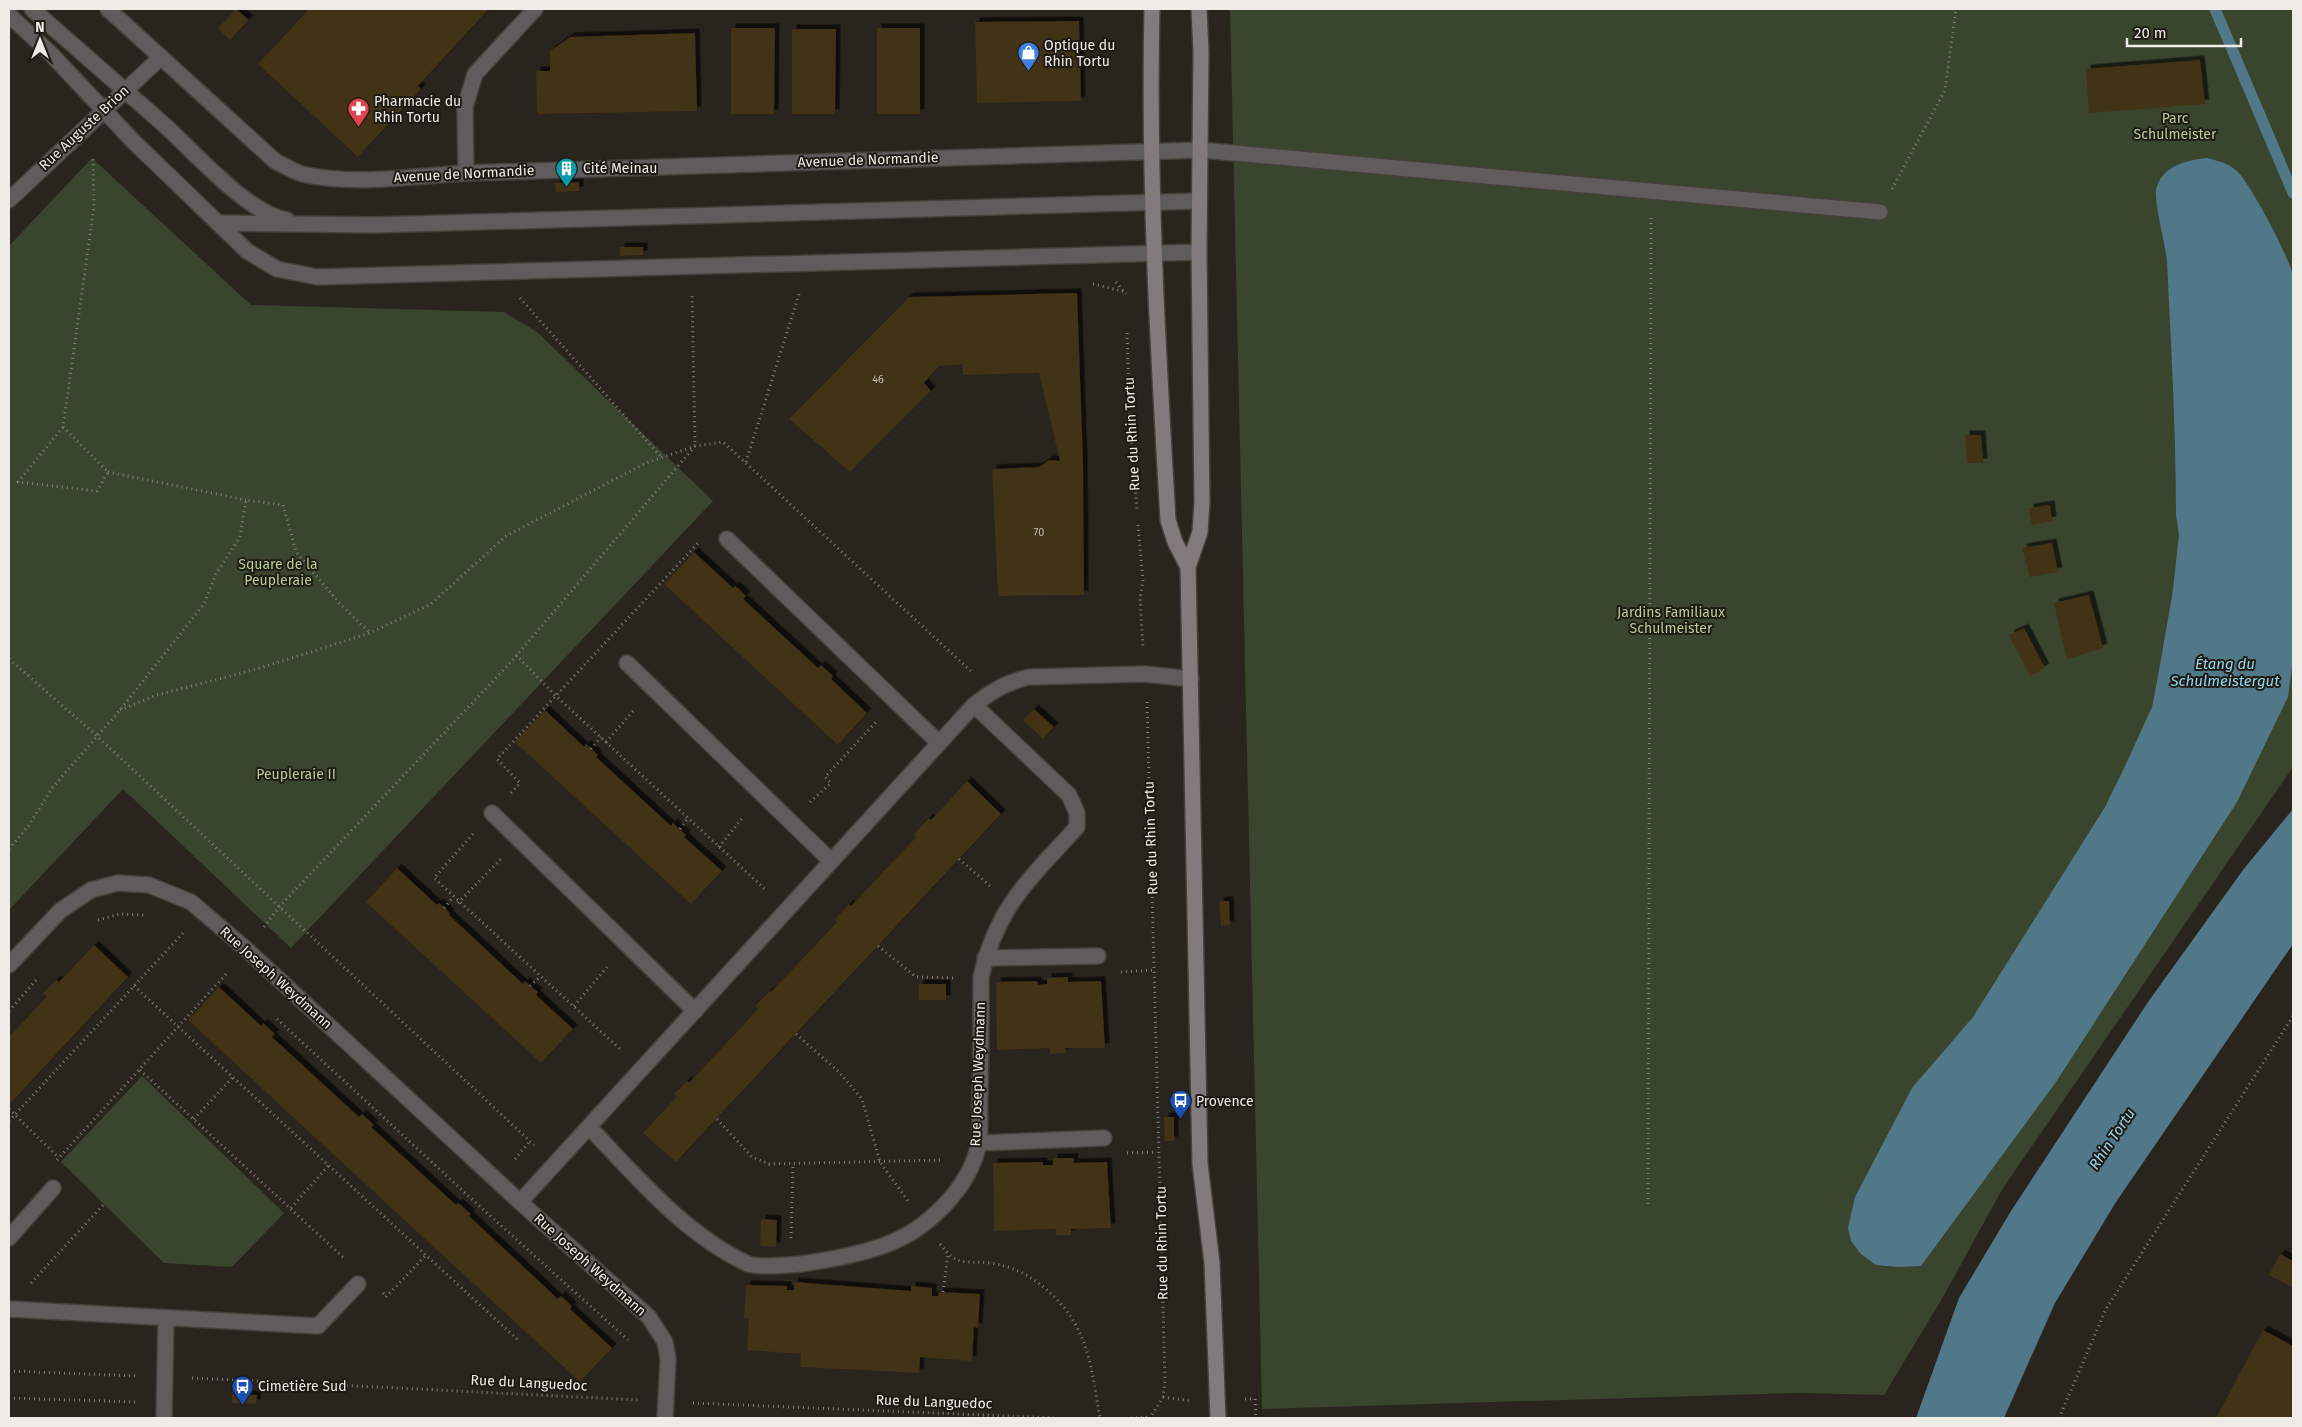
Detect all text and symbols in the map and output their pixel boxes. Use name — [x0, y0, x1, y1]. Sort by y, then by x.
north arrow — [15, 15, 65, 65]
scale bar — [2127, 15, 2241, 47]
text: N — [35, 19, 45, 36]
text: 20 m — [2134, 24, 2167, 42]
place label: Optique du Rhin Tortu — [1044, 37, 1115, 70]
shop icon: Optique du Rhin Tortu — [1016, 41, 1040, 72]
street label: Rue Auguste Brion — [36, 82, 132, 174]
place label: Pharmacie du Rhin Tortu — [374, 93, 461, 126]
pharmacy icon: Pharmacie du Rhin Tortu — [346, 97, 370, 128]
park label: Parc Schulmeister — [2134, 110, 2217, 143]
street label: Avenue de Normandie — [797, 149, 939, 171]
building icon: Cité Meinau — [555, 156, 579, 187]
place label: Cité Meinau — [583, 160, 657, 177]
street label: Avenue de Normandie — [393, 162, 535, 186]
house number: 46 — [872, 373, 884, 386]
street label: Rue du Rhin Tortu — [1121, 377, 1143, 491]
house number: 70 — [1034, 526, 1044, 539]
park label: Square de la Peupleraie — [238, 556, 318, 589]
park label: Jardins Familiaux Schulmeister — [1617, 604, 1725, 637]
water label: Étang du Schulmeistergut — [2169, 655, 2280, 690]
park label: Peupleraie II — [256, 766, 336, 783]
street label: Rue du Rhin Tortu — [1141, 781, 1161, 895]
street label: Rue Joseph Weydmann — [216, 923, 336, 1033]
street label: Rue Joseph Weydmann — [967, 1001, 989, 1147]
bus stop icon: Provence — [1168, 1089, 1192, 1120]
place label: Provence — [1196, 1093, 1254, 1110]
water label: Rhin Tortu — [2085, 1105, 2139, 1173]
street label: Rue du Rhin Tortu — [1153, 1186, 1171, 1300]
street label: Rue Joseph Weydmann — [530, 1210, 650, 1320]
street label: Rue du Languedoc — [470, 1371, 588, 1395]
bus stop icon: Cimetière Sud — [230, 1374, 254, 1405]
place label: Cimetière Sud — [258, 1378, 347, 1395]
street label: Rue du Languedoc — [875, 1391, 993, 1413]

